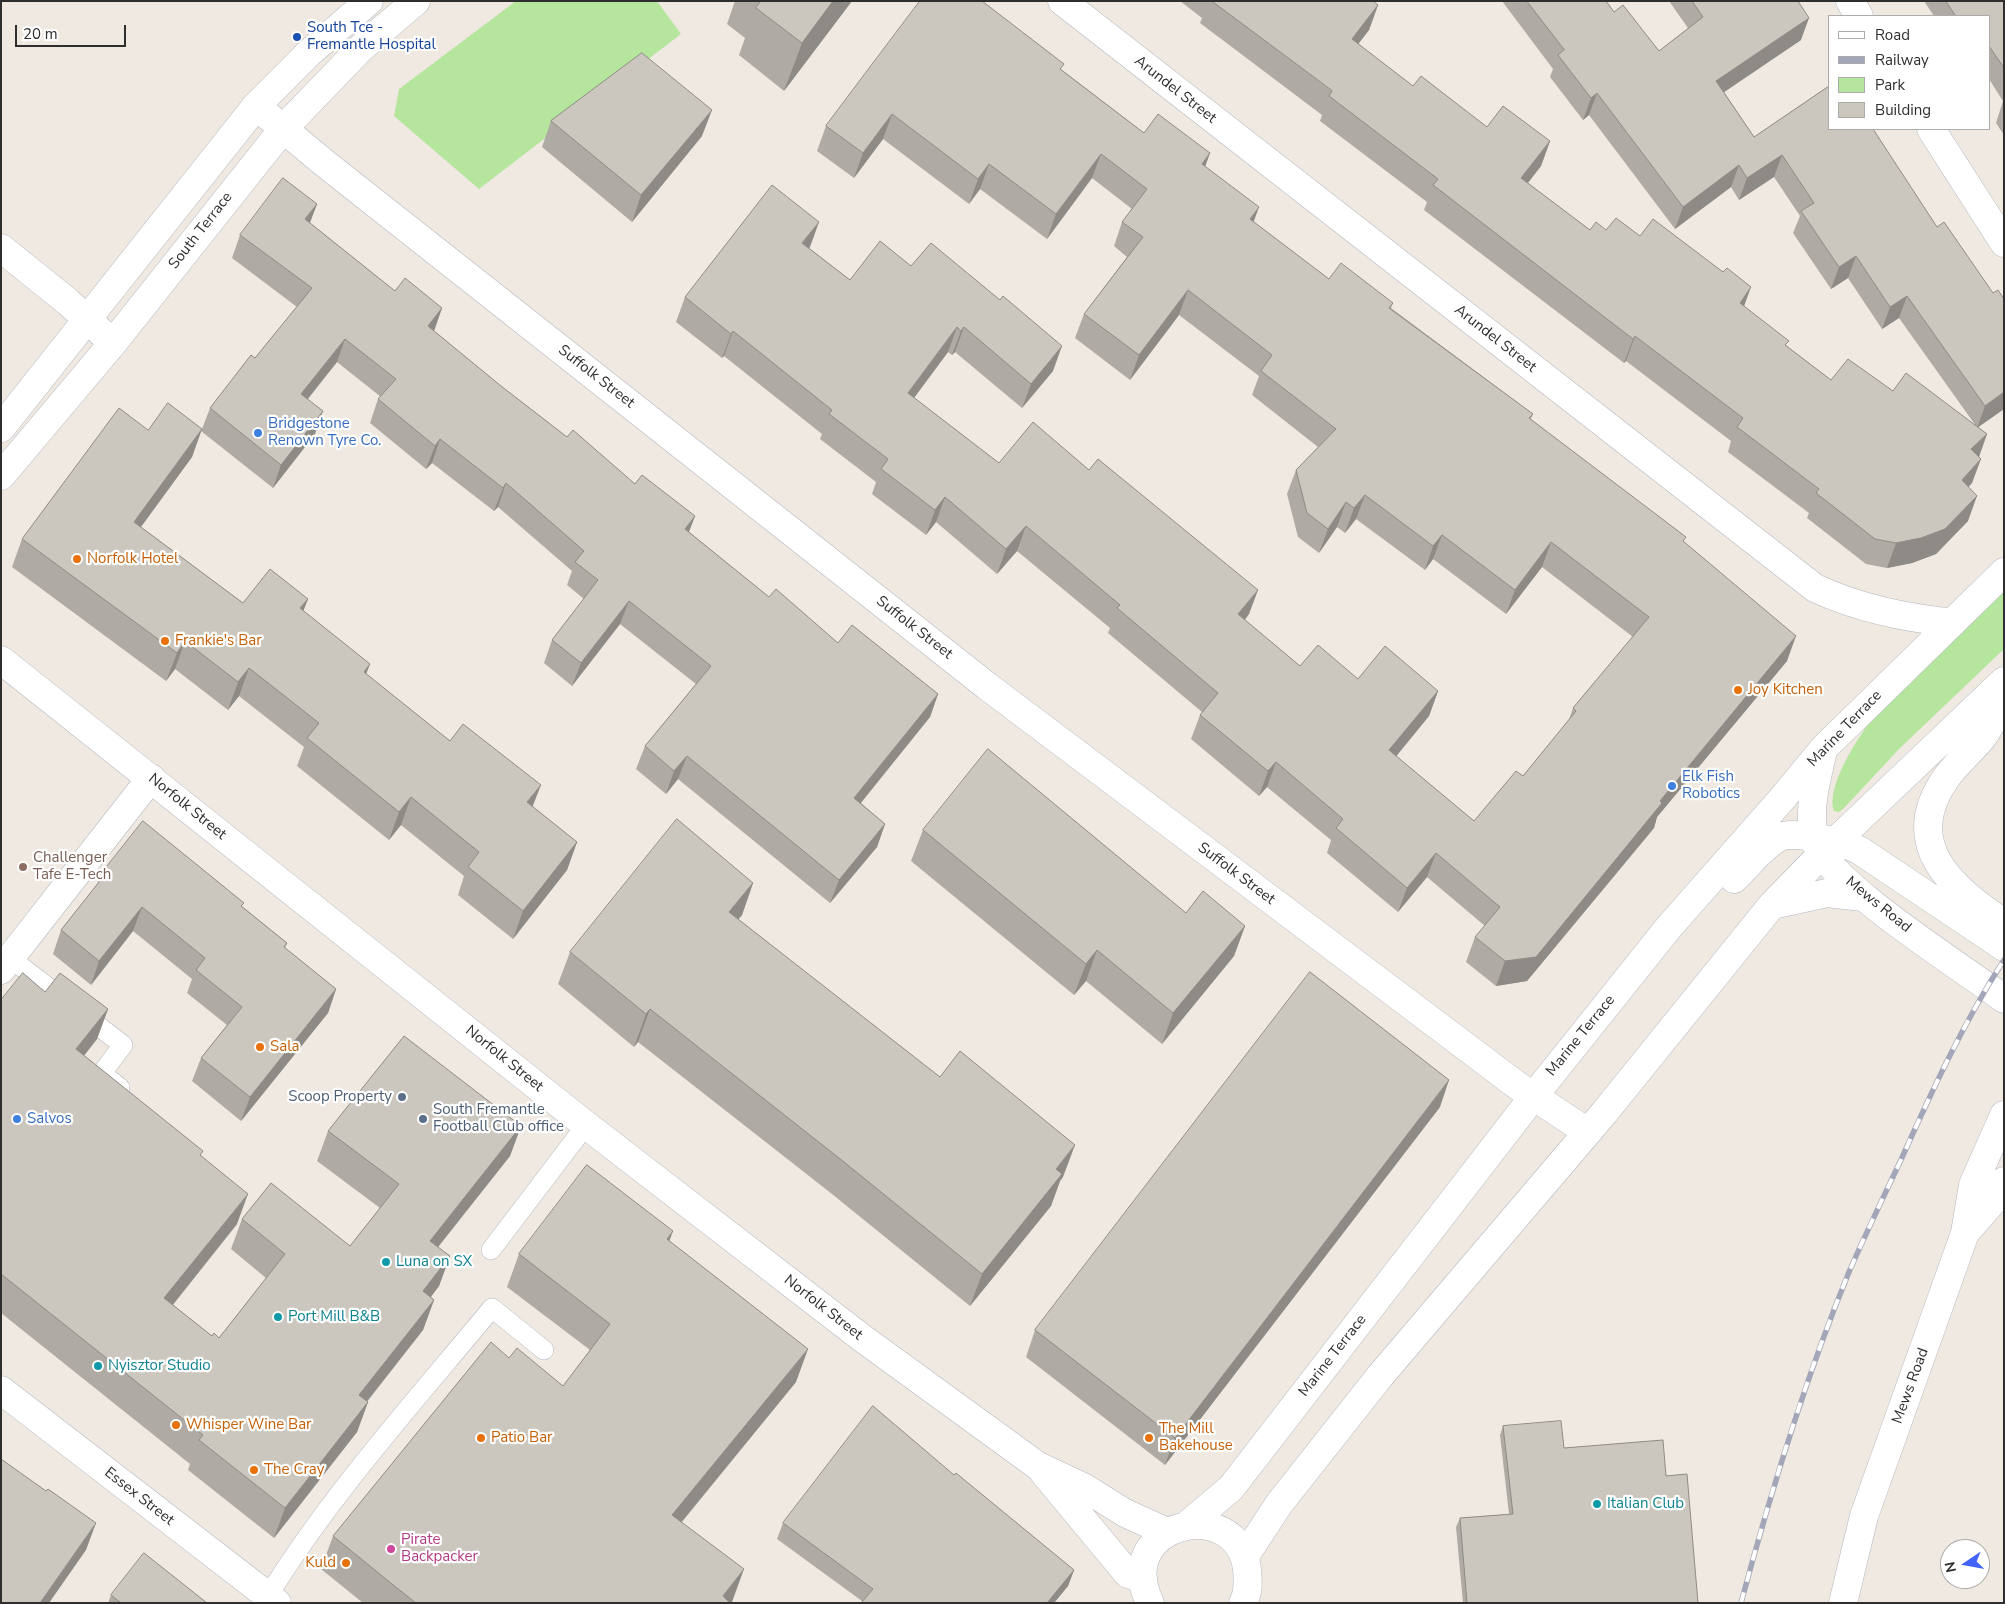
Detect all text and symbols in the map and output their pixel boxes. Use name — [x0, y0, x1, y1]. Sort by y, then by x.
scale bar — [18, 15, 129, 47]
legend — [1828, 15, 1990, 130]
place label: South Tce - Fremantle Hospital — [307, 19, 436, 54]
text: 20 m — [23, 24, 58, 44]
text: Road — [1875, 25, 1910, 45]
marker: South Tce - Fremantle Hospital — [291, 31, 303, 43]
text: Railway — [1875, 50, 1929, 70]
street label: Arundel Street — [1130, 52, 1220, 128]
text: Park — [1875, 75, 1905, 95]
text: Building — [1875, 100, 1931, 120]
street label: South Terrace — [165, 189, 237, 273]
street label: Arundel Street — [1450, 301, 1540, 377]
street label: Suffolk Street — [554, 342, 638, 412]
place label: Bridgestone Renown Tyre Co. — [268, 415, 381, 450]
marker: Bridgestone Renown Tyre Co. — [252, 427, 264, 439]
place label: Norfolk Hotel — [87, 550, 178, 568]
marker: Norfolk Hotel — [71, 553, 83, 565]
street label: Suffolk Street — [872, 593, 956, 663]
place label: Frankie's Bar — [175, 632, 262, 650]
marker: Frankie's Bar — [159, 635, 171, 647]
place label: Joy Kitchen — [1748, 681, 1823, 699]
marker: Joy Kitchen — [1732, 684, 1744, 696]
street label: Marine Terrace — [1804, 687, 1886, 771]
place label: Elk Fish Robotics — [1682, 768, 1740, 803]
street label: Norfolk Street — [144, 770, 230, 844]
marker: Elk Fish Robotics — [1666, 780, 1678, 792]
street label: Suffolk Street — [1194, 839, 1278, 909]
place label: Challenger Tafe E-Tech — [33, 849, 111, 884]
marker: Challenger Tafe E-Tech — [17, 861, 29, 873]
street label: Mews Road — [1842, 873, 1914, 937]
street label: Marine Terrace — [1543, 992, 1619, 1080]
street label: Norfolk Street — [461, 1022, 547, 1096]
place label: Sala — [270, 1038, 300, 1056]
marker: Sala — [254, 1041, 266, 1053]
place label: Scoop Property — [288, 1088, 392, 1106]
marker: Scoop Property — [396, 1091, 408, 1103]
place label: South Fremantle Football Club office — [433, 1101, 564, 1136]
place label: Salvos — [27, 1110, 72, 1128]
marker: Salvos — [11, 1113, 23, 1125]
marker: South Fremantle Football Club office — [417, 1113, 429, 1125]
place label: Luna on SX — [396, 1253, 472, 1271]
marker: Luna on SX — [380, 1256, 392, 1268]
street label: Norfolk Street — [780, 1272, 866, 1344]
place label: Port Mill B&B — [288, 1308, 380, 1326]
marker: Port Mill B&B — [272, 1311, 284, 1323]
street label: Marine Terrace — [1295, 1311, 1371, 1401]
street label: Mews Road — [1889, 1346, 1933, 1426]
place label: Nyisztor Studio — [108, 1357, 211, 1375]
marker: Nyisztor Studio — [92, 1360, 104, 1372]
place label: Whisper Wine Bar — [186, 1416, 311, 1434]
marker: Whisper Wine Bar — [170, 1419, 182, 1431]
place label: The Mill Bakehouse — [1159, 1420, 1233, 1455]
place label: Patio Bar — [491, 1429, 552, 1447]
marker: Patio Bar — [475, 1432, 487, 1444]
marker: The Mill Bakehouse — [1143, 1432, 1155, 1444]
place label: The Cray — [264, 1461, 324, 1479]
street label: Essex Street — [101, 1464, 177, 1530]
marker: The Cray — [248, 1464, 260, 1476]
place label: Italian Club — [1607, 1495, 1684, 1513]
marker: Italian Club — [1591, 1498, 1603, 1510]
place label: Pirate Backpacker — [401, 1531, 478, 1566]
north arrow — [1940, 1539, 1990, 1589]
marker: Pirate Backpacker — [385, 1543, 397, 1555]
place label: Kuld — [305, 1554, 336, 1572]
marker: Kuld — [340, 1557, 352, 1569]
text: N — [1940, 1560, 1961, 1574]

